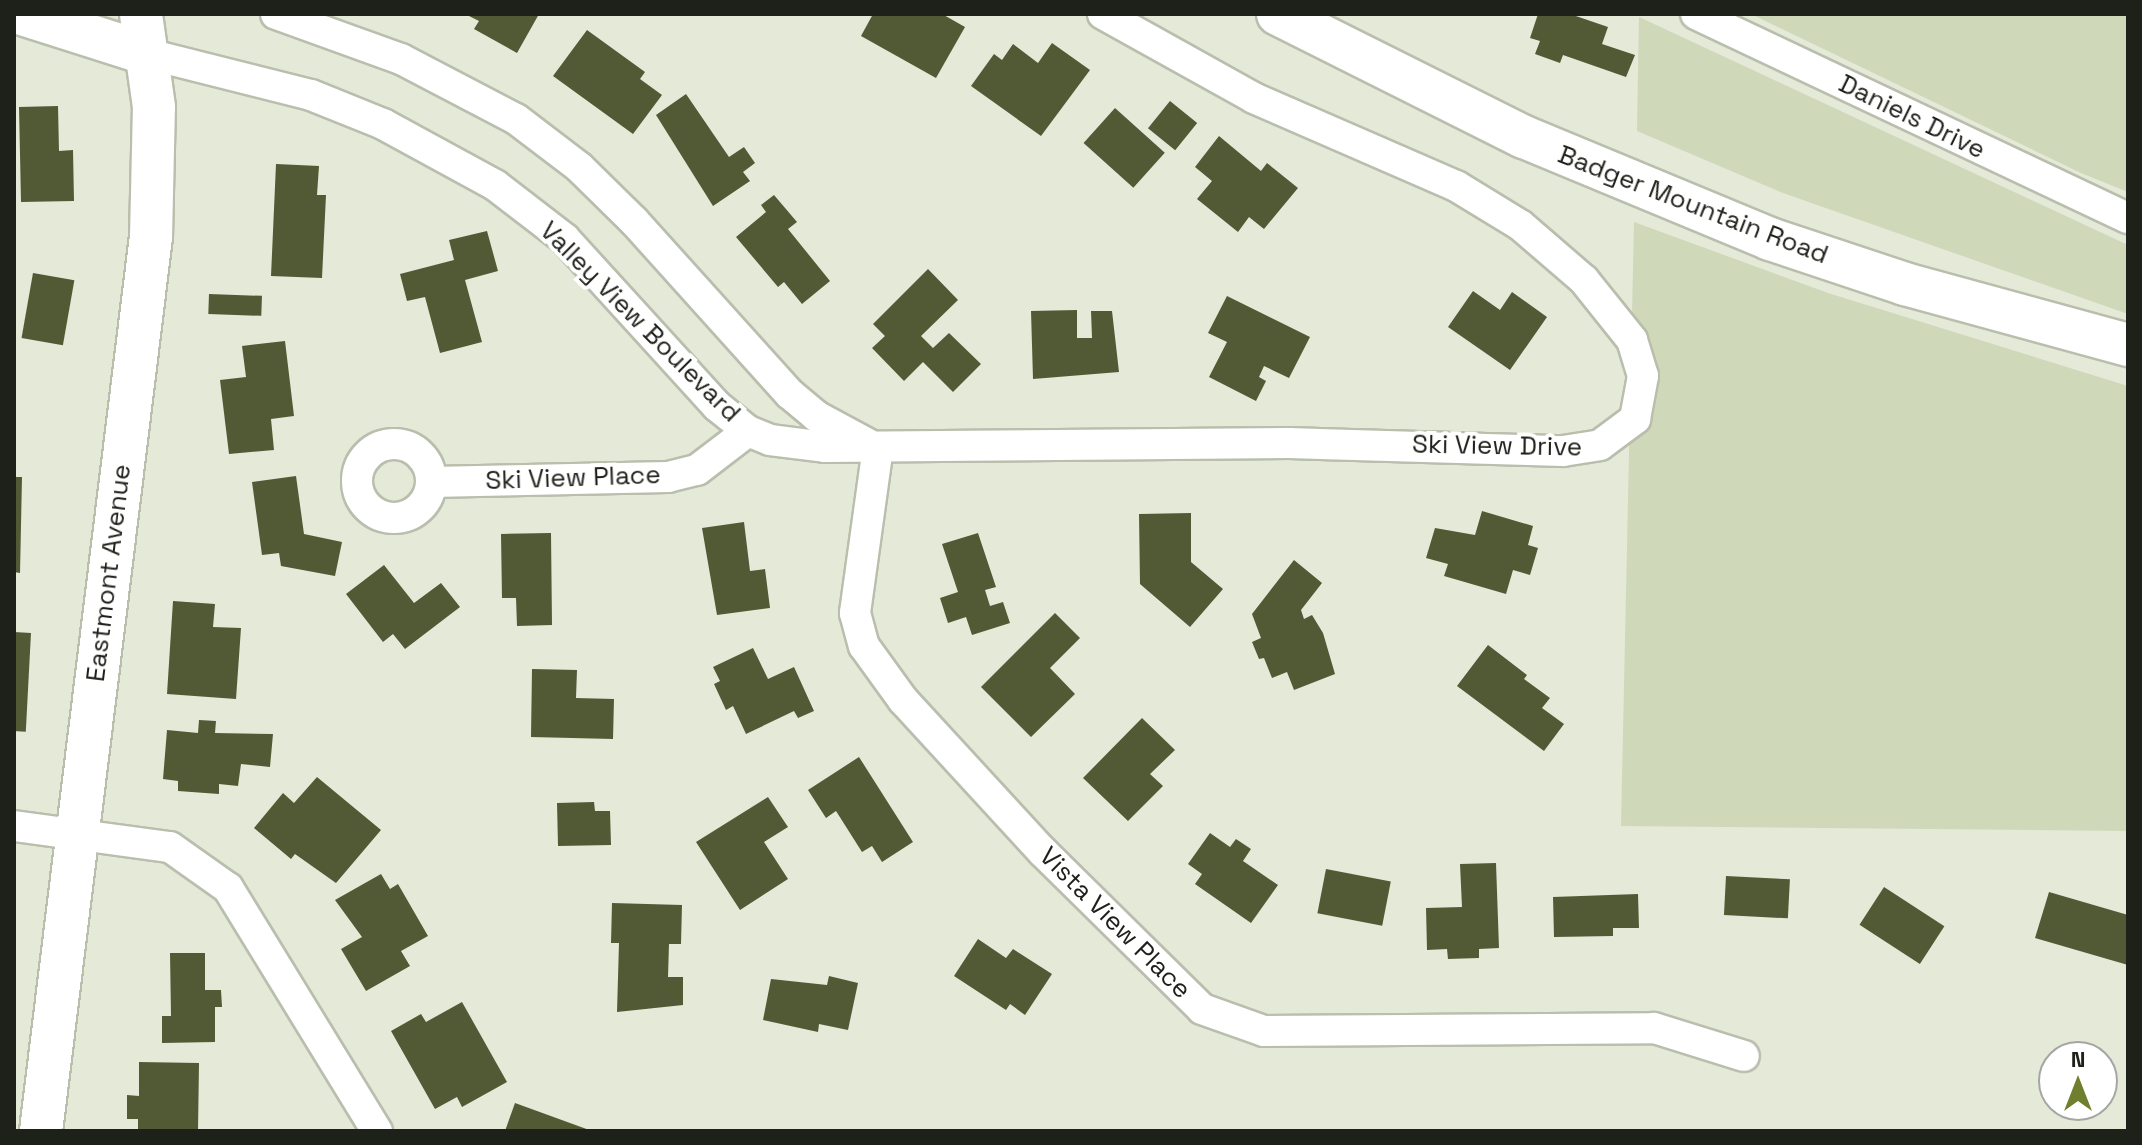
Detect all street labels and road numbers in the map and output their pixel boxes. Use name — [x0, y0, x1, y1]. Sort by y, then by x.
street label: Daniels Drive — [1834, 68, 1990, 166]
street label: Badger Mountain Road — [1554, 139, 1832, 271]
street label: Valley View Boulevard — [533, 215, 747, 429]
street label: Ski View Drive — [1412, 429, 1582, 463]
street label: Ski View Place — [485, 459, 661, 497]
street label: Eastmont Avenue — [80, 462, 138, 684]
street label: Vista View Place — [1033, 841, 1197, 1005]

